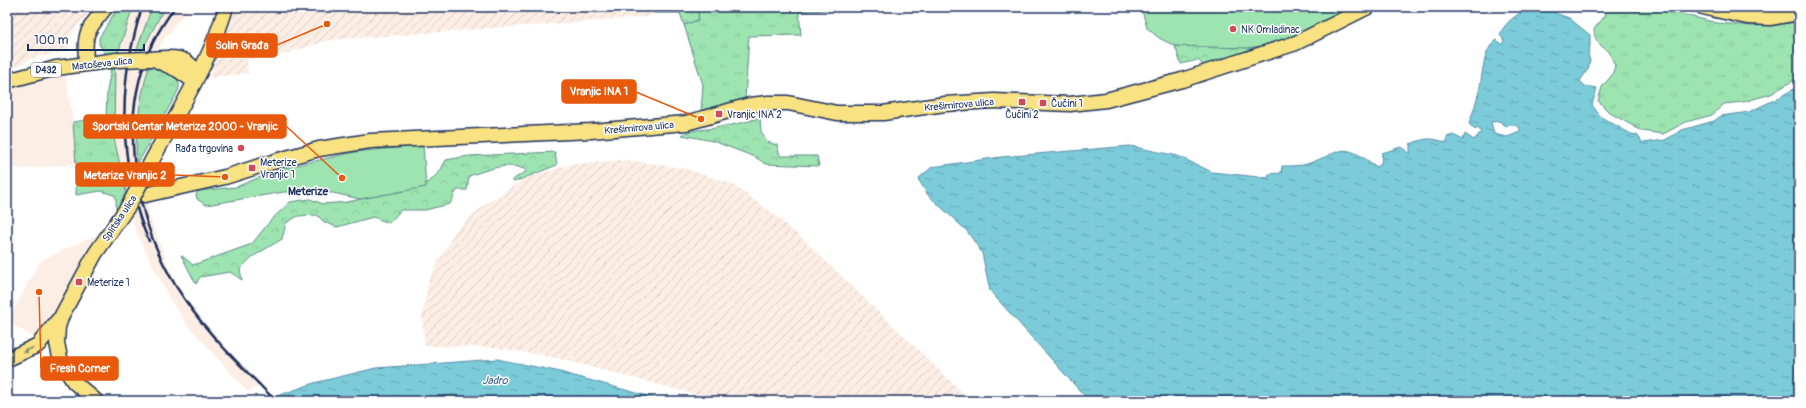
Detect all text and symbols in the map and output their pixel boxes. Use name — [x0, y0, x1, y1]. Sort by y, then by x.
marker: NK Omladinac — [1228, 24, 1238, 34]
place label: NK Omladinac — [1241, 24, 1300, 36]
scale bar — [28, 26, 144, 52]
text: 100 m — [34, 33, 69, 48]
callout: Solin Građa — [207, 34, 277, 57]
text: Solin Građa — [215, 39, 269, 52]
street label: Matoševa ulica — [71, 55, 133, 73]
road number: D432 — [31, 63, 61, 77]
callout: Vranjic INA 1 — [562, 80, 636, 103]
text: Vranjic INA 1 — [570, 85, 628, 98]
street label: Krešimirova ulica — [924, 96, 995, 114]
marker: Čučini 2 — [1017, 97, 1027, 107]
place label: Čučini 1 — [1051, 97, 1083, 110]
marker: Čučini 1 — [1038, 98, 1048, 108]
place label: Čučini 2 — [1005, 108, 1039, 121]
marker: Vranjic INA 2 — [714, 109, 724, 119]
place label: Vranjic INA 2 — [727, 109, 782, 121]
callout: Sportski Centar Meterize 2000 - Vranjic — [84, 115, 286, 138]
street label: Krešimirova ulica — [604, 119, 675, 137]
text: Sportski Centar Meterize 2000 - Vranjic — [92, 120, 278, 133]
place label: Rađa trgovina — [175, 143, 233, 155]
marker: Rađa trgovina — [236, 143, 246, 153]
place label: Meterize Vranjic 1 — [260, 157, 297, 181]
callout: Meterize Vranjic 2 — [76, 163, 174, 186]
marker: Meterize Vranjic 1 — [247, 163, 257, 173]
text: Meterize Vranjic 2 — [84, 169, 166, 182]
district label: Meterize — [288, 185, 329, 198]
street label: Splitska ulica — [100, 193, 140, 244]
marker: Meterize 1 — [74, 277, 84, 287]
place label: Meterize 1 — [87, 277, 130, 289]
one-way arrow — [22, 347, 34, 353]
callout: Fresh Corner — [41, 357, 118, 380]
text: Fresh Corner — [50, 362, 111, 375]
water label: Jadro — [482, 374, 509, 387]

